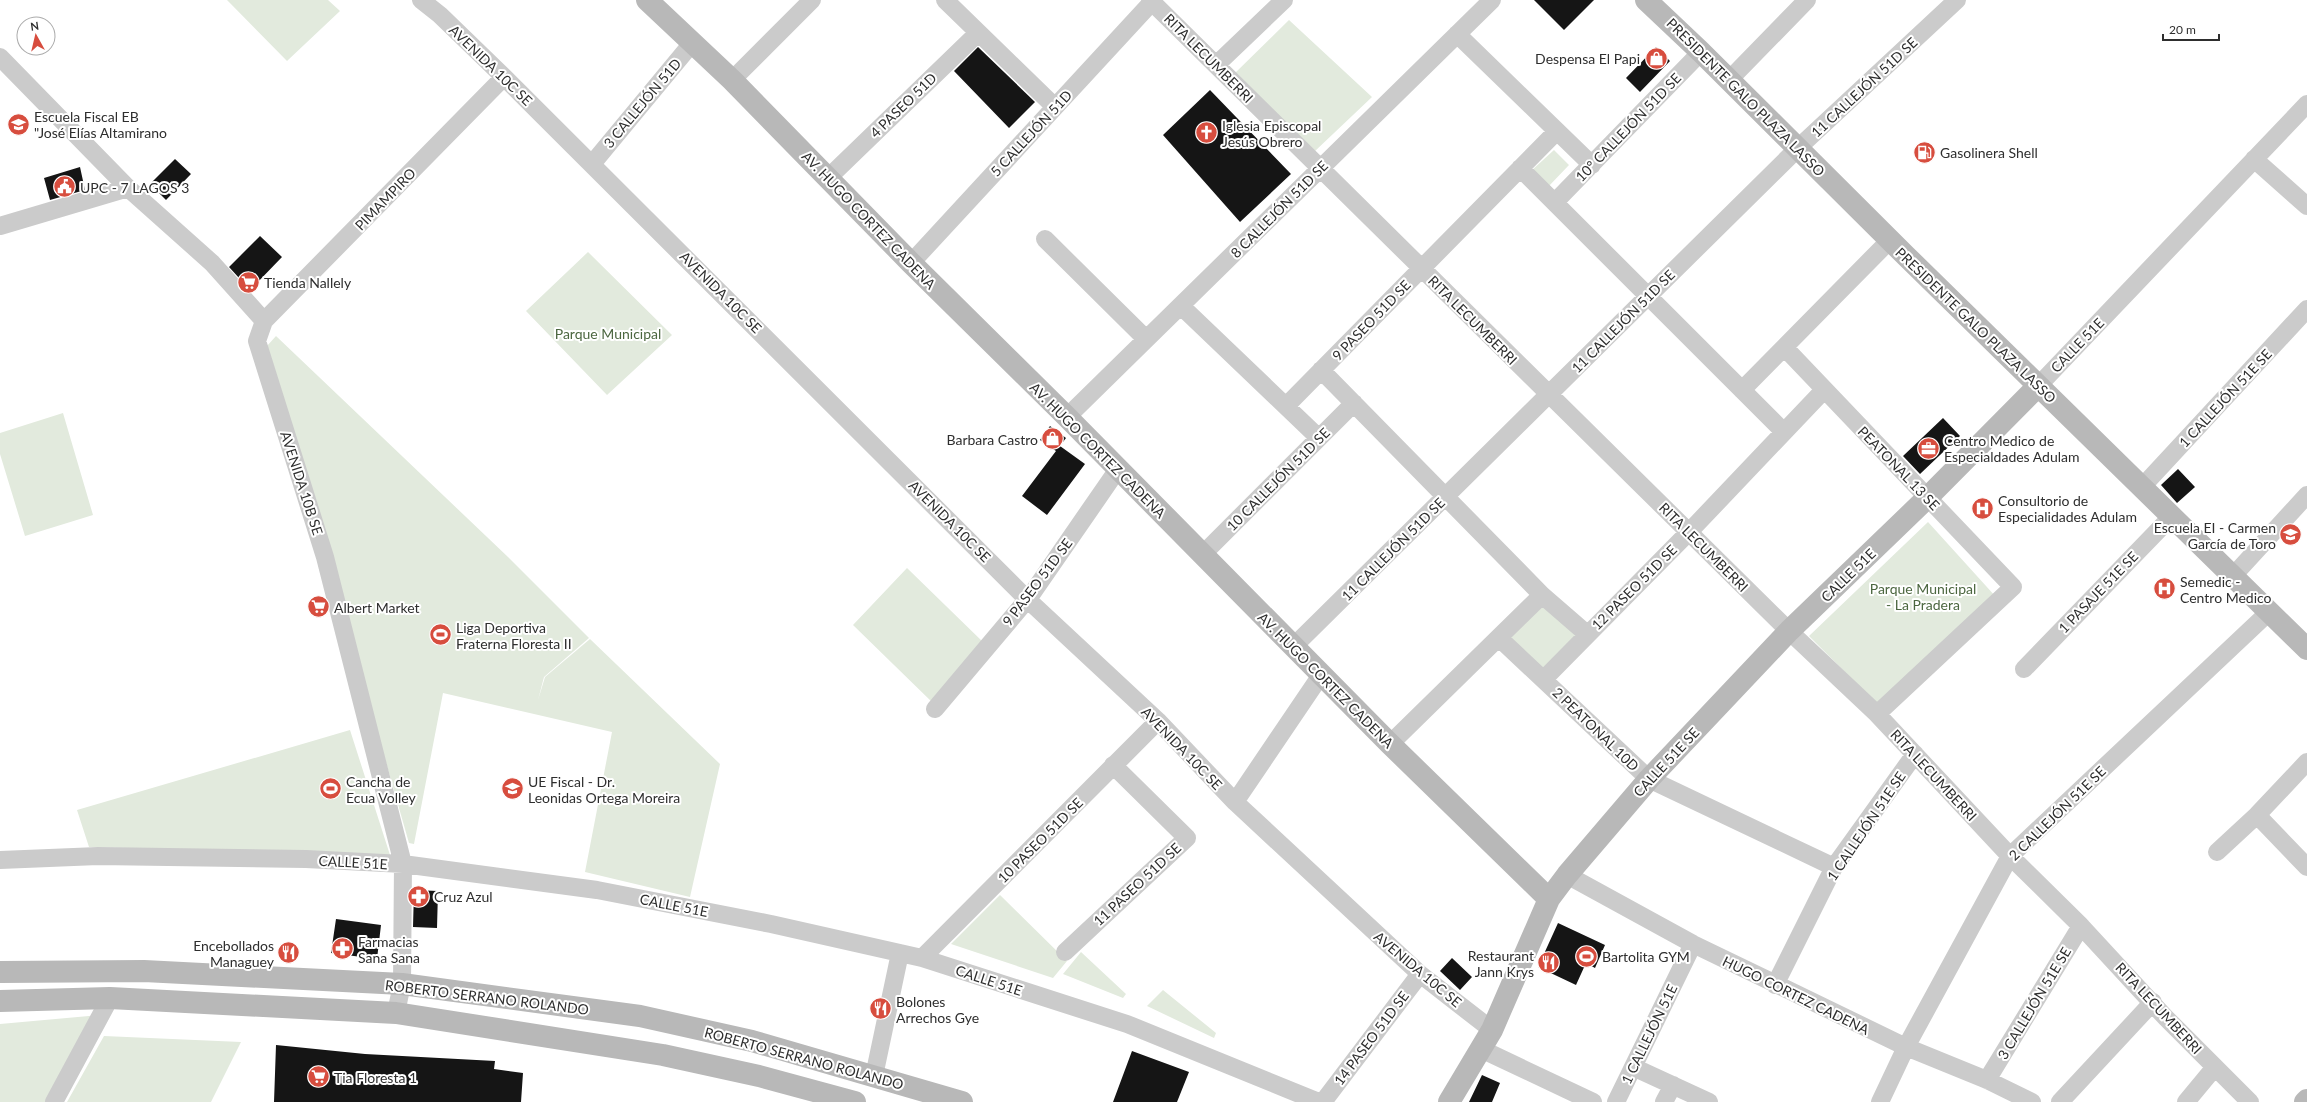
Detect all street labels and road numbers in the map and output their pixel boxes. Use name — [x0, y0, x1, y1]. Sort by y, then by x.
street label: RITA LECUMBERRI — [1161, 10, 1257, 106]
street label: PRESIDENTE GALO PLAZA LASSO — [1663, 14, 1829, 180]
street label: AVENIDA 10C SE — [446, 21, 536, 109]
street label: 11 CALLEJÓN 51D SE — [1807, 33, 1921, 141]
street label: 3 CALLEJÓN 51D — [600, 55, 684, 151]
street label: 4 PASEO 51D — [866, 69, 940, 141]
street label: 10° CALLEJÓN 51D SE — [1572, 69, 1684, 185]
street label: 5 CALLEJÓN 51D — [987, 87, 1075, 179]
street label: AV. HUGO CORTEZ CADENA — [799, 148, 940, 293]
street label: 8 CALLEJÓN 51D SE — [1227, 157, 1331, 261]
street label: PIMAMPIRO — [351, 164, 419, 234]
street label: PRESIDENTE GALO PLAZA LASSO — [1892, 244, 2060, 406]
street label: AVENIDA 10C SE — [677, 248, 765, 336]
street label: 11 CALLEJÓN 51D SE — [1568, 266, 1678, 376]
street label: RITA LECUMBERRI — [1425, 272, 1521, 368]
street label: 9 PASEO 51D SE — [1328, 276, 1414, 364]
street label: CALLE 51E — [2047, 314, 2107, 376]
street label: 1 CALLEJÓN 51E SE — [2175, 345, 2275, 451]
street label: AV. HUGO CORTEZ CADENA — [1027, 379, 1170, 522]
street label: PEATONAL 13 SE — [1855, 423, 1943, 513]
street label: 10 CALLEJÓN 51D SE — [1223, 424, 1333, 534]
street label: AVENIDA 10B SE — [277, 429, 327, 537]
street label: AVENIDA 10C SE — [906, 477, 994, 565]
street label: 11 CALLEJÓN 51D SE — [1338, 494, 1448, 604]
street label: RITA LECUMBERRI — [1656, 499, 1752, 595]
street label: 9 PASEO 51D SE — [999, 535, 1075, 629]
street label: 12 PASEO 51D SE — [1588, 541, 1680, 633]
street label: CALLE 51E — [1817, 545, 1879, 605]
street label: 1 PASAJE 51E SE — [2055, 548, 2141, 636]
street label: AV. HUGO CORTEZ CADENA — [1255, 609, 1398, 752]
street label: 2 PEATONAL 10D — [1549, 684, 1643, 774]
street label: AVENIDA 10C SE — [1138, 703, 1226, 793]
street label: CALLE 51E SE — [1630, 724, 1702, 800]
street label: RITA LECUMBERRI — [1887, 726, 1981, 824]
street label: 2 CALLEJÓN 51E SE — [2005, 762, 2109, 864]
street label: 1 CALLEJÓN 51E SE — [1823, 768, 1909, 884]
street label: 10 PASEO 51D SE — [994, 794, 1086, 886]
street label: 11 PASEO 51D SE — [1090, 839, 1184, 929]
street label: CALLE 51E — [318, 852, 388, 872]
street label: CALLE 51E — [638, 890, 710, 920]
street label: AVENIDA 10C SE — [1371, 928, 1465, 1010]
street label: 3 CALLEJÓN 51E SE — [1994, 944, 2074, 1062]
street label: HUGO CORTEZ CADENA — [1720, 952, 1873, 1038]
street label: RITA LECUMBERRI — [2112, 959, 2206, 1057]
street label: CALLE 51E — [953, 961, 1025, 999]
street label: ROBERTO SERRANO ROLANDO — [384, 976, 590, 1018]
street label: 1 CALLEJÓN 51E — [1618, 981, 1680, 1087]
street label: 14 PASEO 51D SE — [1330, 988, 1412, 1088]
street label: ROBERTO SERRANO ROLANDO — [703, 1023, 905, 1093]

